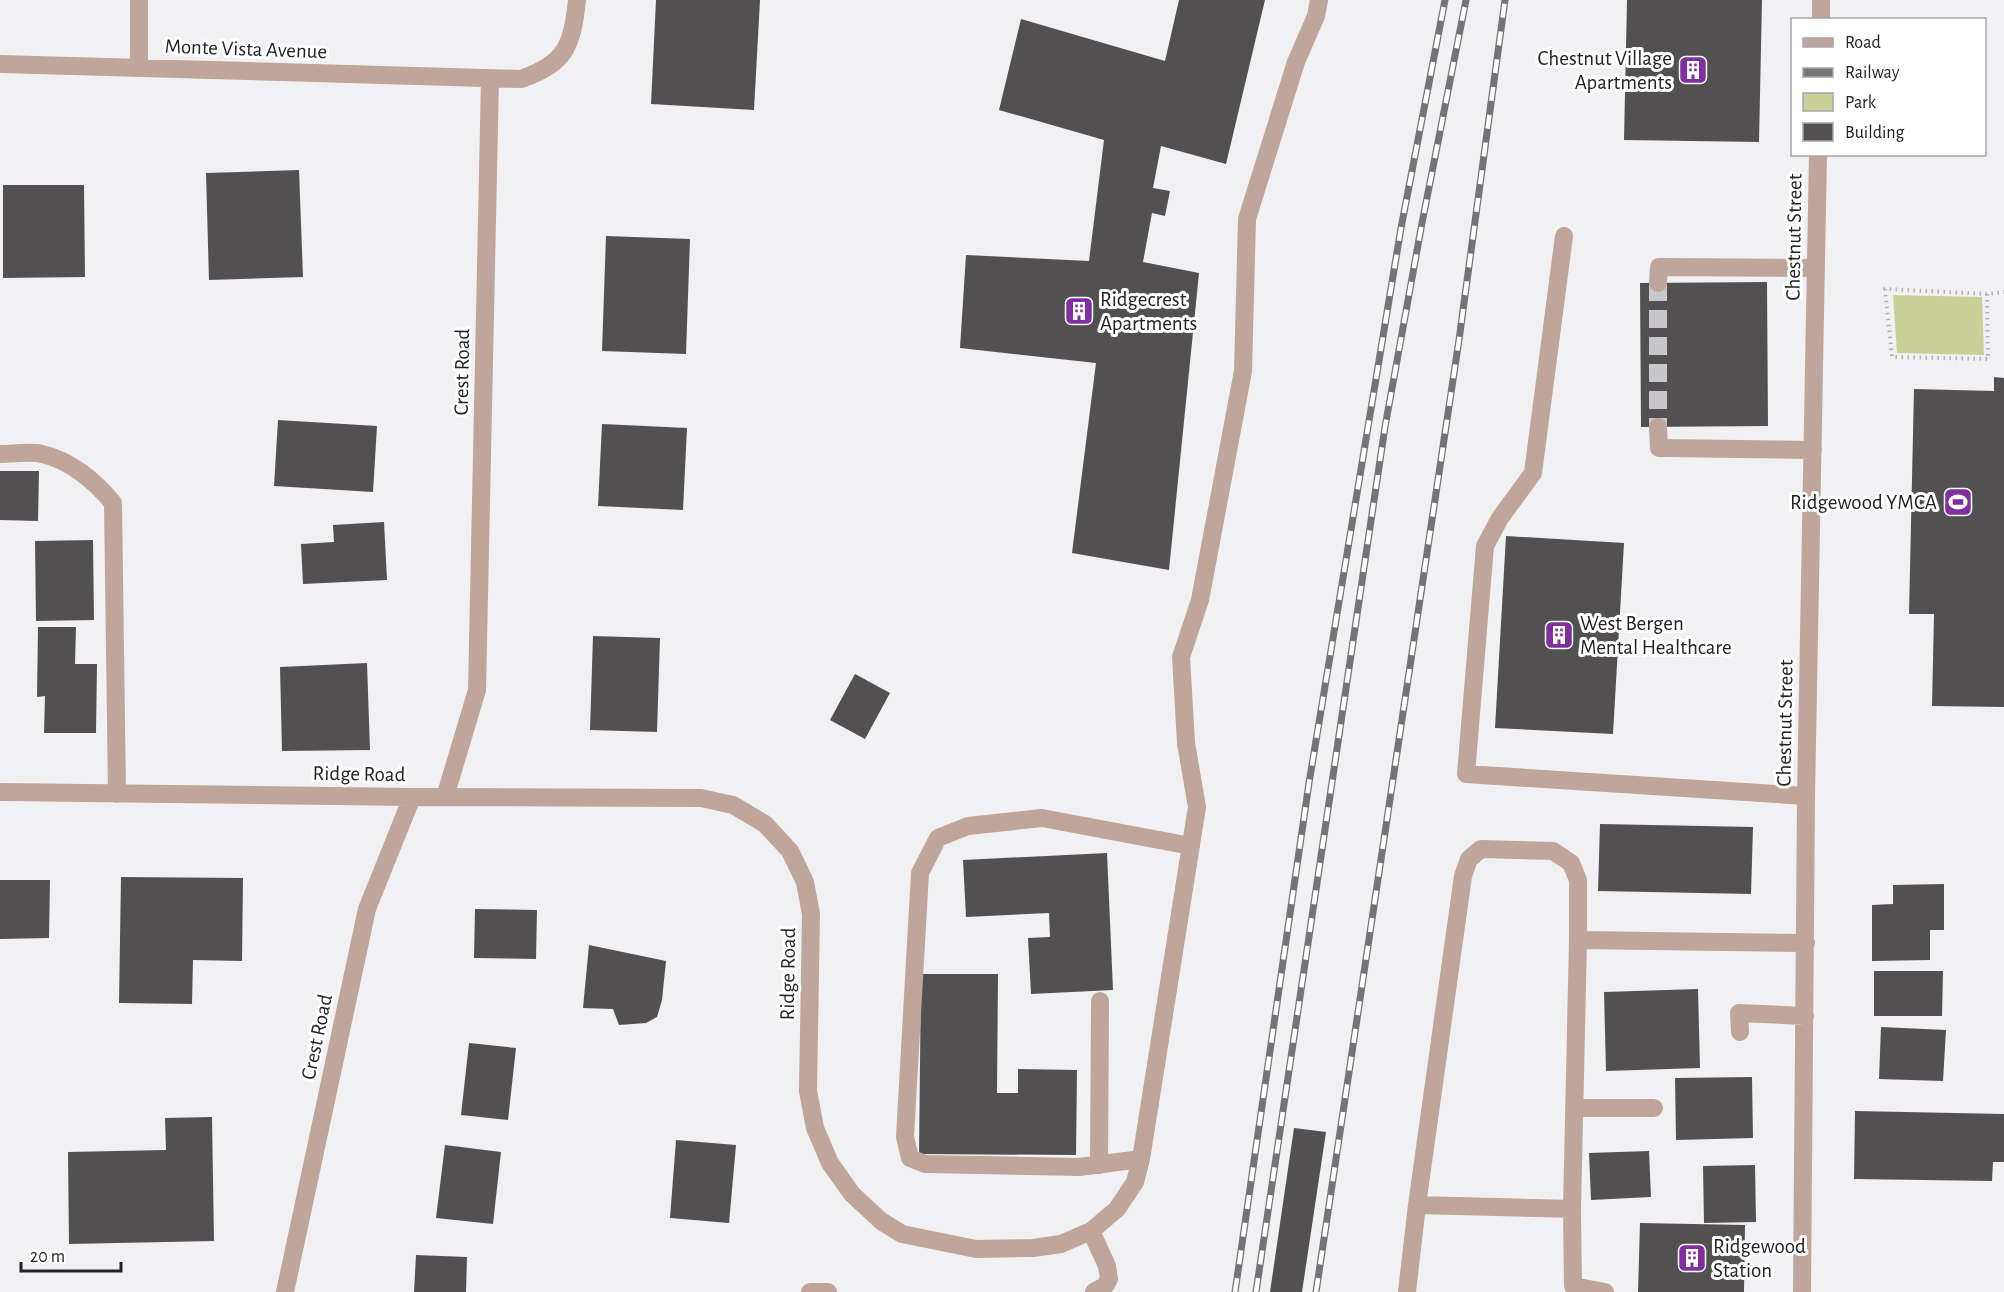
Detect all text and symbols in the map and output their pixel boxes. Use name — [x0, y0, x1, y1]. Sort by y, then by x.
legend — [1791, 18, 1986, 156]
text: Road — [1845, 34, 1881, 52]
street label: Monte Vista Avenue — [164, 36, 328, 62]
place label: Chestnut Village Apartments — [1537, 48, 1672, 93]
building icon: Chestnut Village Apartments — [1677, 54, 1709, 86]
text: Railway — [1845, 64, 1900, 82]
text: Park — [1845, 94, 1877, 112]
text: Building — [1845, 124, 1905, 142]
street label: Chestnut Street — [1782, 173, 1806, 301]
place label: Ridgecrest Apartments — [1100, 289, 1197, 334]
building icon: Ridgecrest Apartments — [1063, 295, 1095, 327]
street label: Crest Road — [451, 328, 473, 416]
sports icon: Ridgewood YMCA — [1942, 486, 1974, 518]
place label: Ridgewood YMCA — [1790, 492, 1937, 513]
place label: West Bergen Mental Healthcare — [1580, 613, 1732, 658]
building icon: West Bergen Mental Healthcare — [1543, 619, 1575, 651]
street label: Chestnut Street — [1773, 659, 1797, 787]
street label: Ridge Road — [312, 763, 406, 785]
street label: Ridge Road — [777, 927, 799, 1021]
street label: Crest Road — [298, 992, 336, 1082]
scale bar — [21, 1235, 122, 1273]
place label: Ridgewood Station — [1713, 1236, 1806, 1281]
building icon: Ridgewood Station — [1676, 1242, 1708, 1274]
text: 20 m — [30, 1248, 65, 1266]

